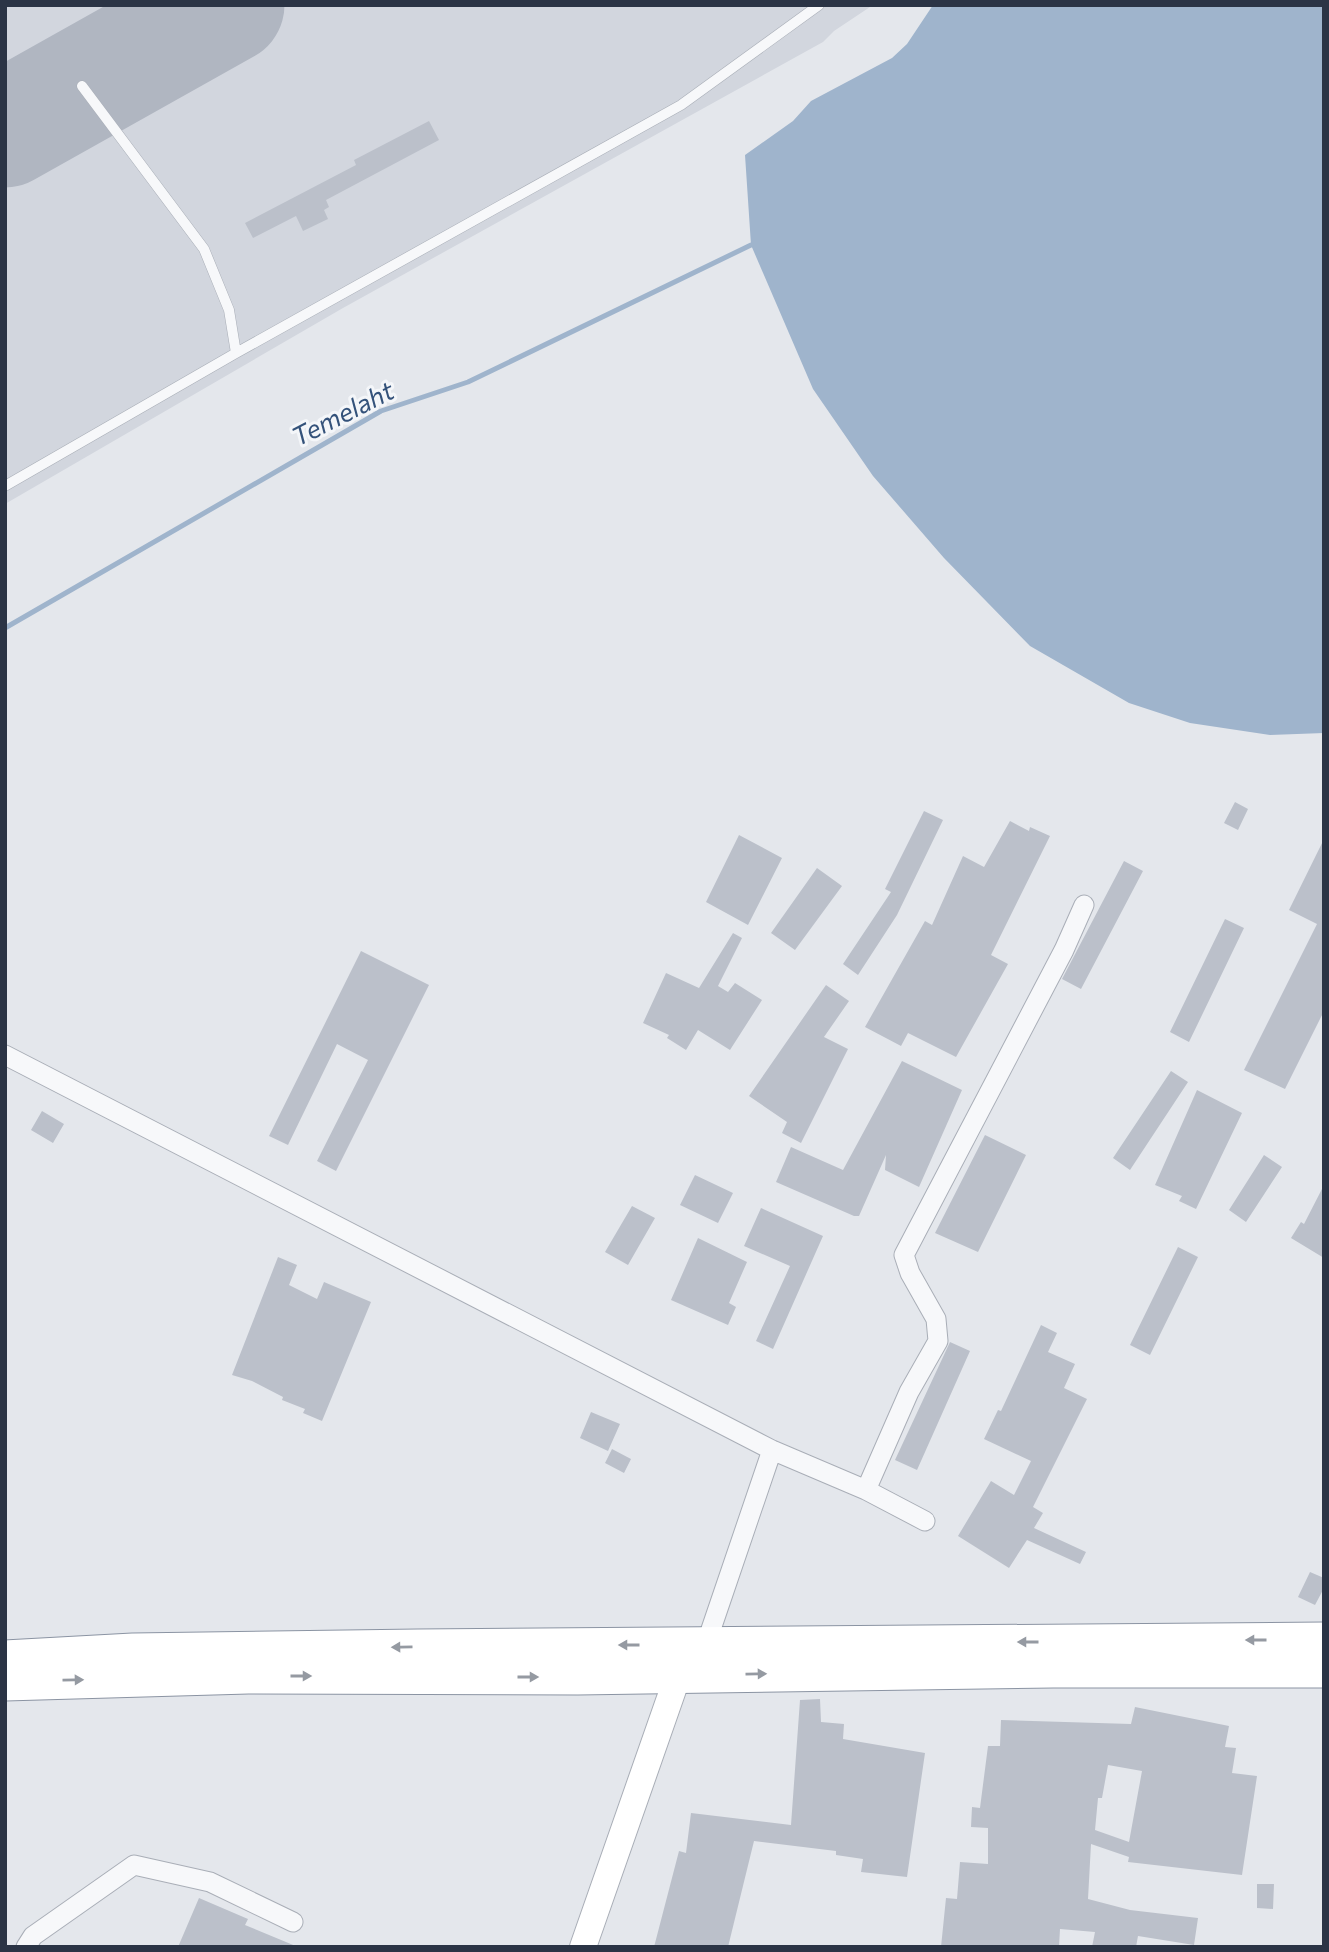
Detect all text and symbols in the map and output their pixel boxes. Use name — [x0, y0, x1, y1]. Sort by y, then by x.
water label: Temelaht — [286, 373, 400, 452]
one-way arrow — [1244, 1634, 1266, 1646]
one-way arrow — [1017, 1636, 1039, 1648]
one-way arrow — [618, 1639, 640, 1651]
one-way arrow — [390, 1641, 412, 1653]
one-way arrow — [745, 1668, 767, 1680]
one-way arrow — [290, 1670, 312, 1682]
one-way arrow — [518, 1671, 540, 1683]
one-way arrow — [63, 1675, 85, 1686]

